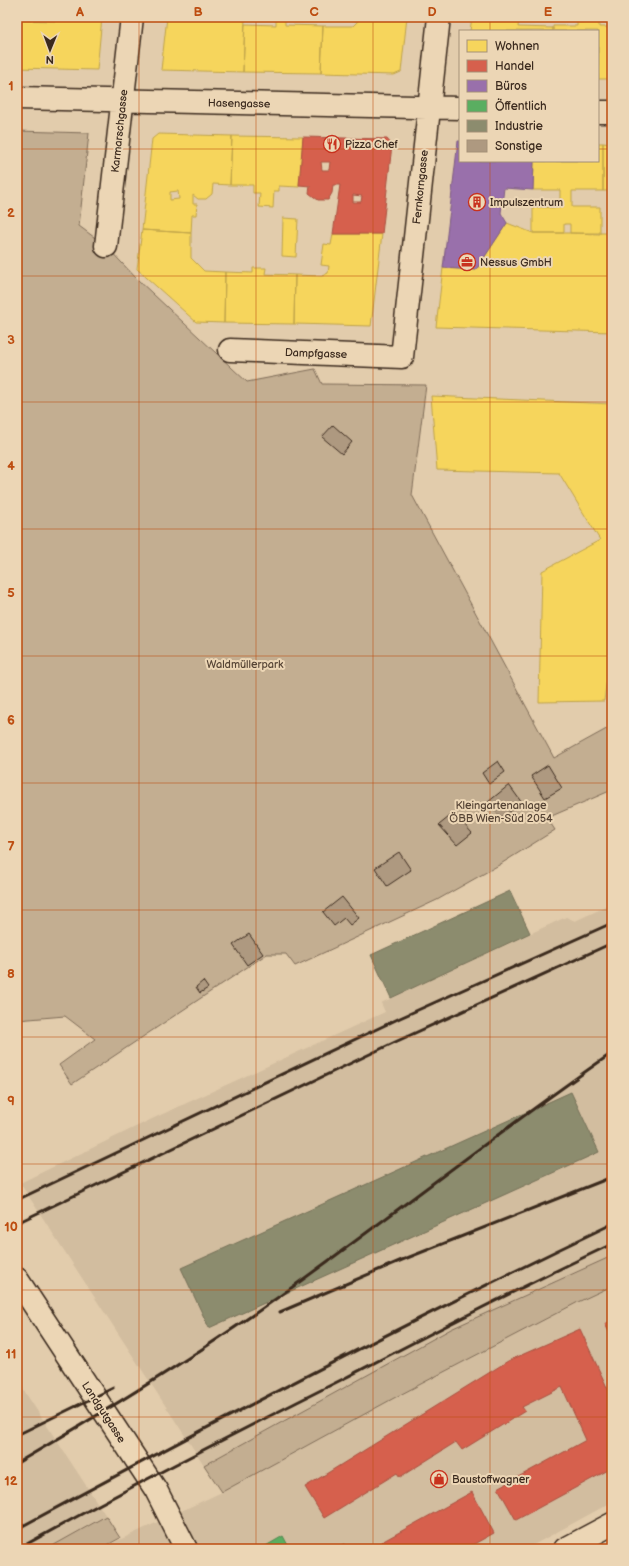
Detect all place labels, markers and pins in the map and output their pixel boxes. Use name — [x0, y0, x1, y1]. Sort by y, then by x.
restaurant icon: Pizza Chef — [322, 134, 342, 154]
place label: Pizza Chef — [345, 138, 398, 151]
building icon: Impulszentrum — [467, 192, 487, 212]
place label: Impulszentrum — [490, 196, 563, 209]
office icon: Nessus GmbH — [457, 252, 477, 272]
place label: Nessus GmbH — [480, 256, 552, 269]
shop icon: Baustoffwagner — [429, 1469, 449, 1489]
place label: Baustoffwagner — [452, 1473, 530, 1486]

